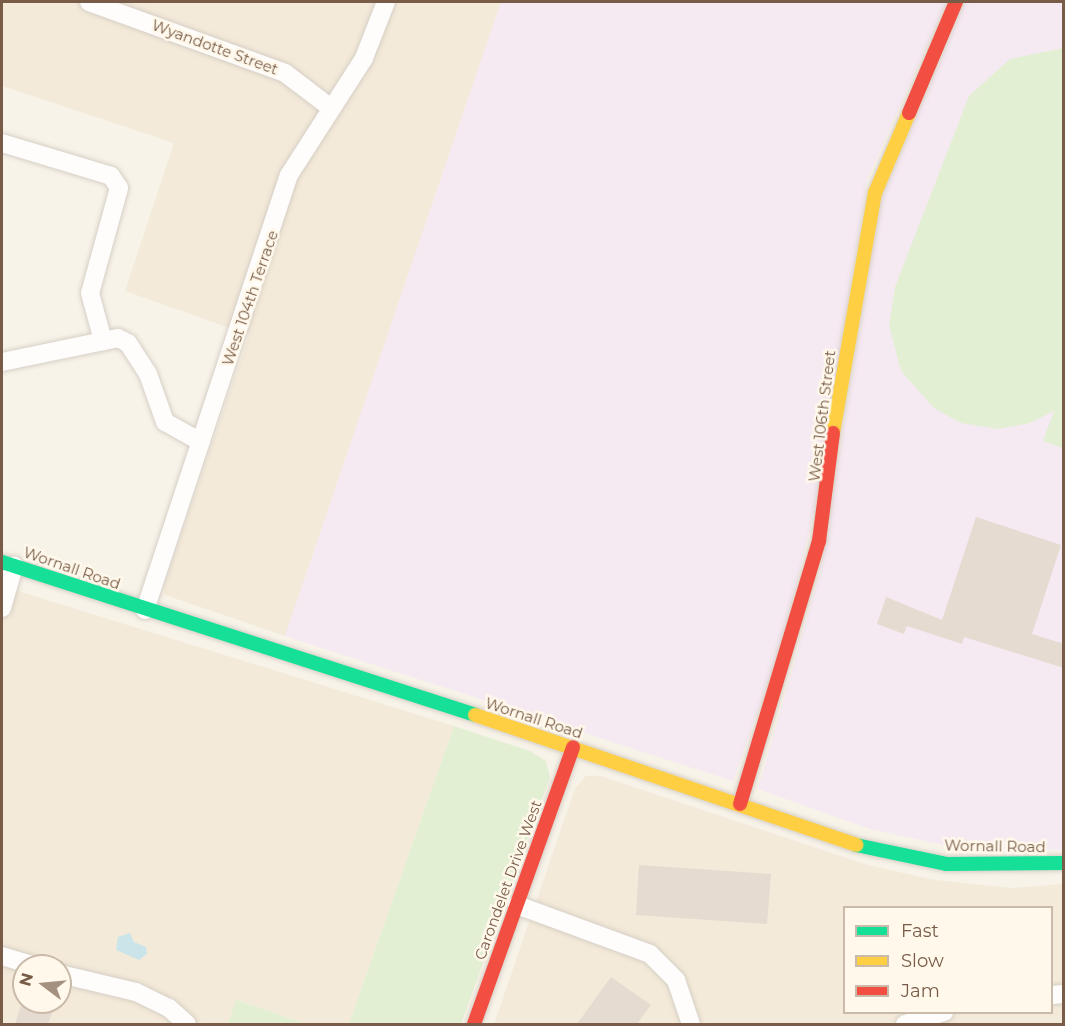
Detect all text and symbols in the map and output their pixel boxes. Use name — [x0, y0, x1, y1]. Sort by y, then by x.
street label: Wyandotte Street — [149, 16, 281, 78]
street label: West 104th Terrace — [218, 228, 282, 368]
street label: West 106th Street — [805, 349, 839, 483]
street label: Wornall Road — [21, 543, 123, 593]
street label: Wornall Road — [483, 694, 585, 742]
street label: Carondelet Drive West — [471, 798, 545, 962]
street label: Wornall Road — [944, 836, 1046, 856]
legend — [843, 906, 1053, 1014]
text: Fast — [901, 920, 939, 942]
text: Slow — [901, 950, 944, 972]
north arrow — [12, 954, 72, 1014]
text: N — [15, 971, 37, 988]
text: Jam — [901, 980, 940, 1002]

